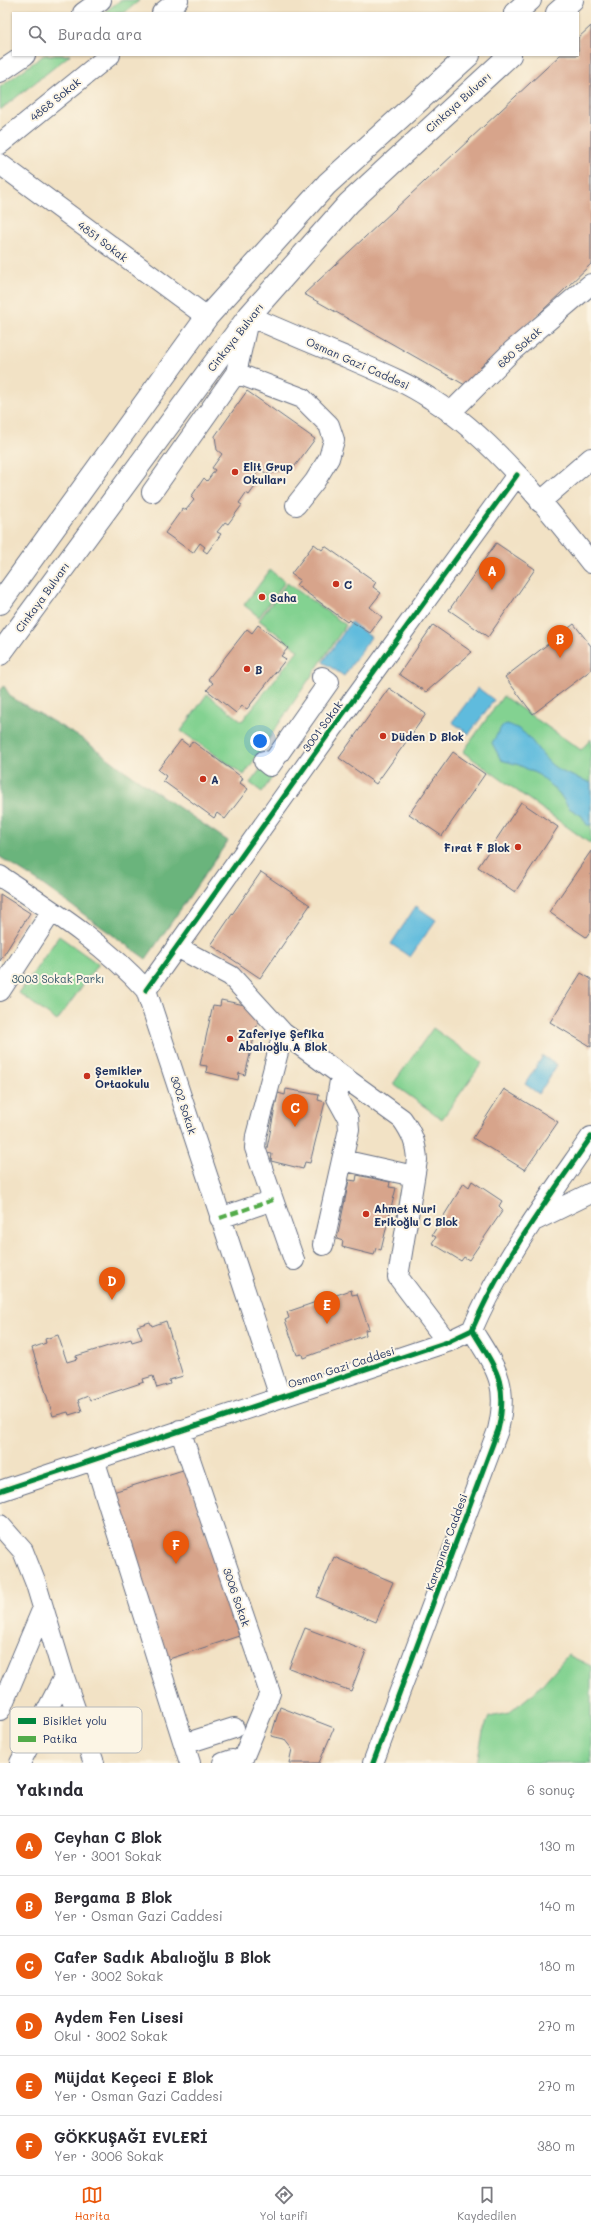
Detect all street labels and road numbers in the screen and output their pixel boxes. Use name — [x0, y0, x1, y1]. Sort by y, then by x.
street label: Cinkaya Bulvarı — [422, 69, 494, 135]
street label: 4868 Sokak — [27, 74, 84, 124]
street label: 4851 Sokak — [75, 217, 131, 265]
street label: Cinkaya Bulvarı — [203, 300, 267, 374]
street label: 680 Sokak — [494, 323, 545, 371]
street label: Osman Gazi Caddesi — [304, 333, 412, 393]
street label: Cinkaya Bulvarı — [11, 559, 73, 635]
street label: 3001 Sokak — [298, 697, 346, 755]
street label: 3002 Sokak — [167, 1074, 201, 1136]
street label: Osman Gazi Caddesi — [286, 1343, 396, 1391]
street label: Karapınar Caddesi — [421, 1491, 471, 1593]
street label: 3006 Sokak — [220, 1566, 254, 1629]

